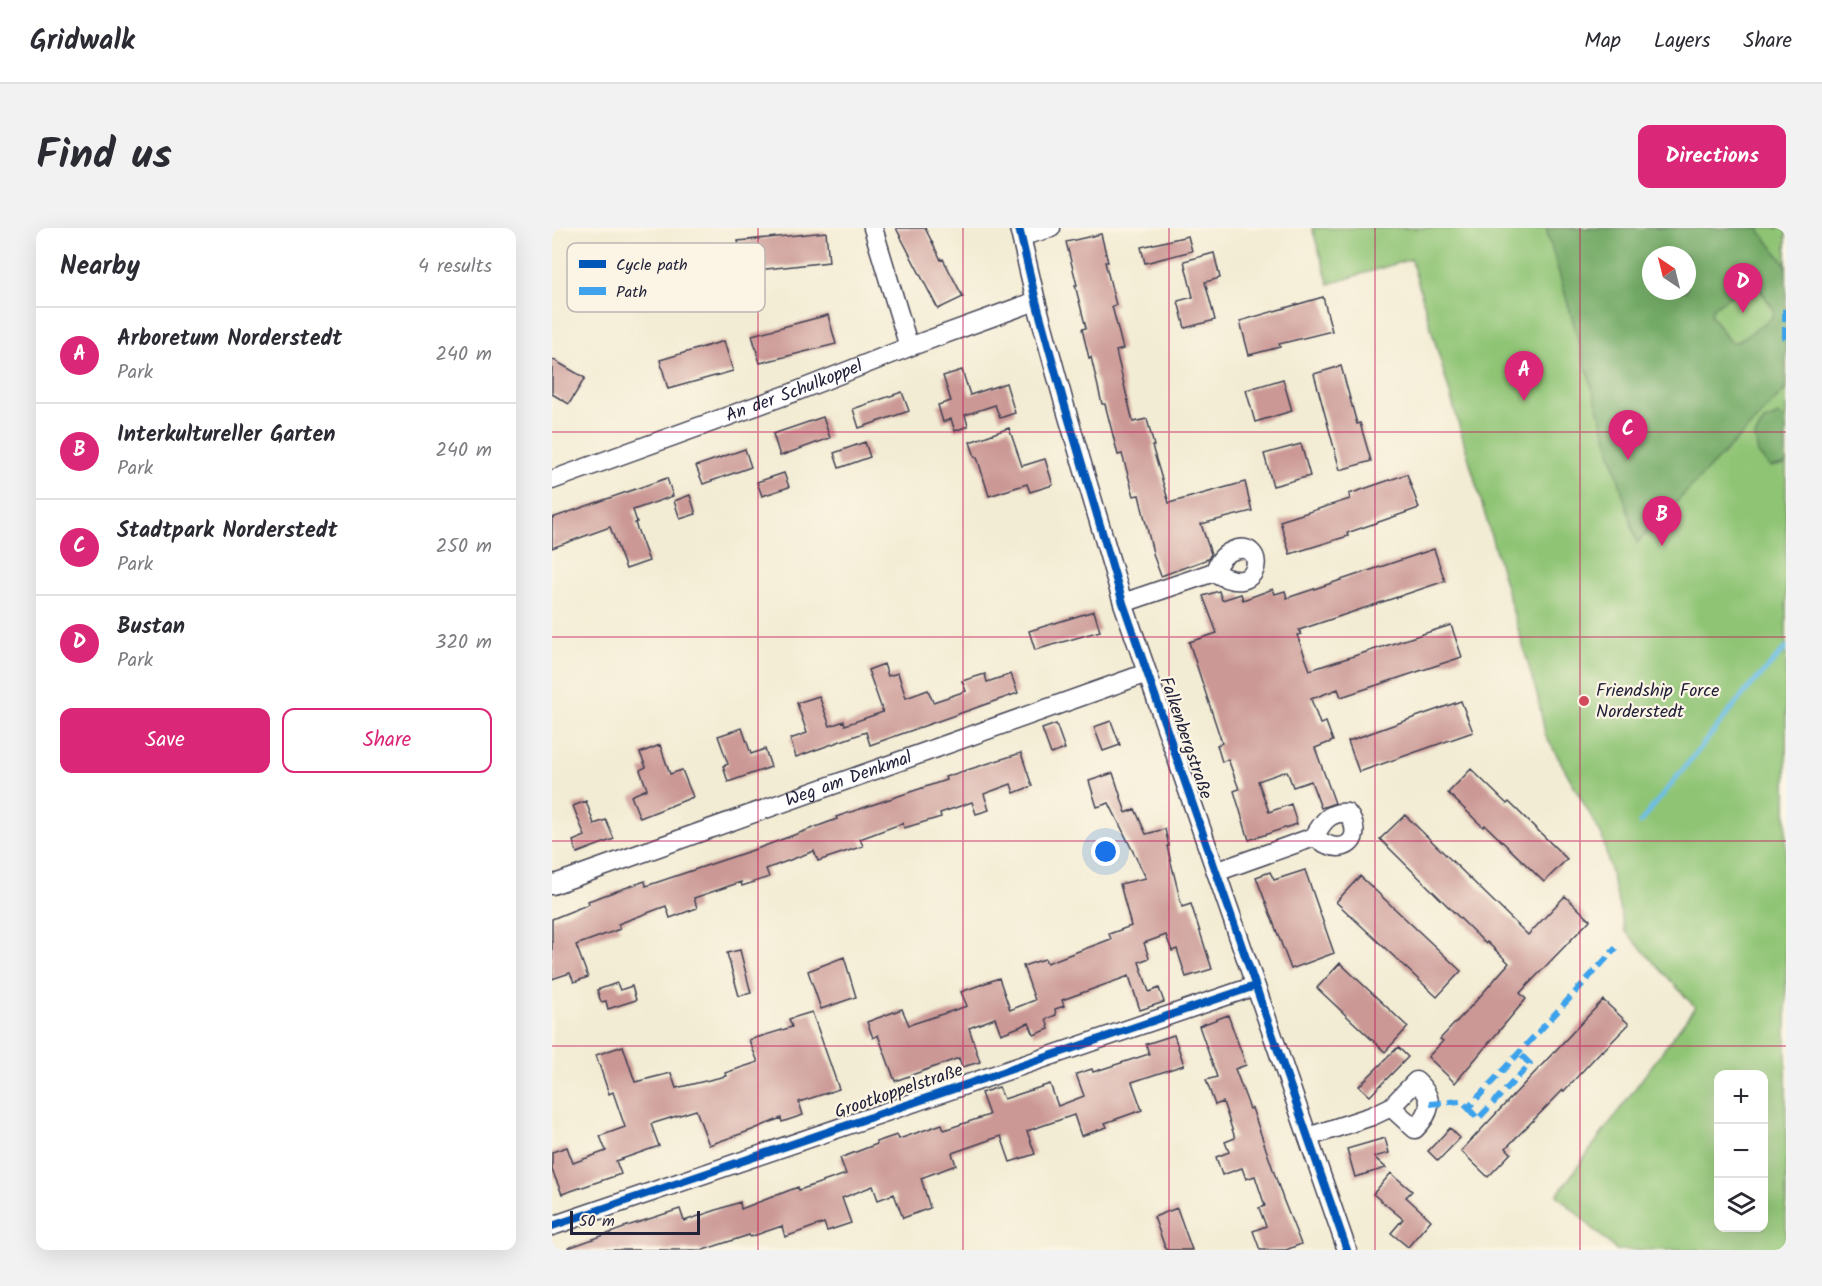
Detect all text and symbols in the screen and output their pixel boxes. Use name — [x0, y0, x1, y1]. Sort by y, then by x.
text: Gridwalk — [30, 19, 135, 64]
text: Map — [1584, 25, 1621, 58]
text: Layers — [1654, 25, 1710, 58]
text: Share — [1743, 25, 1792, 58]
text: Find us — [36, 123, 172, 190]
button: Directions — [1638, 125, 1786, 188]
legend — [567, 243, 765, 312]
text: Nearby — [60, 246, 140, 288]
north arrow — [1642, 246, 1696, 300]
text: 4 results — [418, 251, 492, 283]
text: Cycle path — [616, 253, 688, 278]
pin: D — [1724, 264, 1762, 313]
text: Path — [616, 280, 647, 305]
text: Arboretum Norderstedt — [117, 322, 342, 357]
text: A — [73, 339, 86, 371]
text: 240 m — [435, 339, 492, 371]
street label: An der Schulkoppel — [722, 352, 868, 430]
pin: A — [1504, 352, 1544, 401]
text: Park — [117, 357, 153, 389]
pin: C — [1608, 410, 1648, 460]
text: Interkultureller Garten — [117, 418, 335, 453]
text: B — [73, 435, 86, 467]
text: 240 m — [435, 435, 492, 467]
text: Park — [117, 453, 153, 485]
pin: B — [1642, 496, 1682, 546]
text: Stadtpark Norderstedt — [117, 514, 338, 549]
text: C — [73, 531, 86, 563]
text: 250 m — [436, 531, 492, 563]
text: Park — [117, 549, 153, 581]
text: Bustan — [117, 610, 185, 645]
text: D — [73, 627, 86, 659]
text: 320 m — [435, 627, 492, 659]
text: Park — [117, 645, 153, 677]
street label: Falkenbergstraße — [1150, 673, 1220, 803]
place label: Friendship Force Norderstedt — [1596, 677, 1719, 727]
marker: Friendship Force Norderstedt — [1577, 694, 1591, 708]
button: Save — [60, 708, 270, 773]
button: Share — [282, 708, 492, 773]
street label: Weg am Denkmal — [781, 743, 917, 815]
your location — [1091, 837, 1120, 866]
street label: Grootkoppelstraße — [831, 1056, 967, 1128]
map controls — [1714, 1070, 1768, 1232]
button: + — [1714, 1070, 1768, 1124]
button: − — [1714, 1124, 1768, 1178]
button: layers — [1714, 1178, 1768, 1232]
scale bar — [570, 1208, 700, 1236]
text: 50 m — [579, 1209, 615, 1234]

